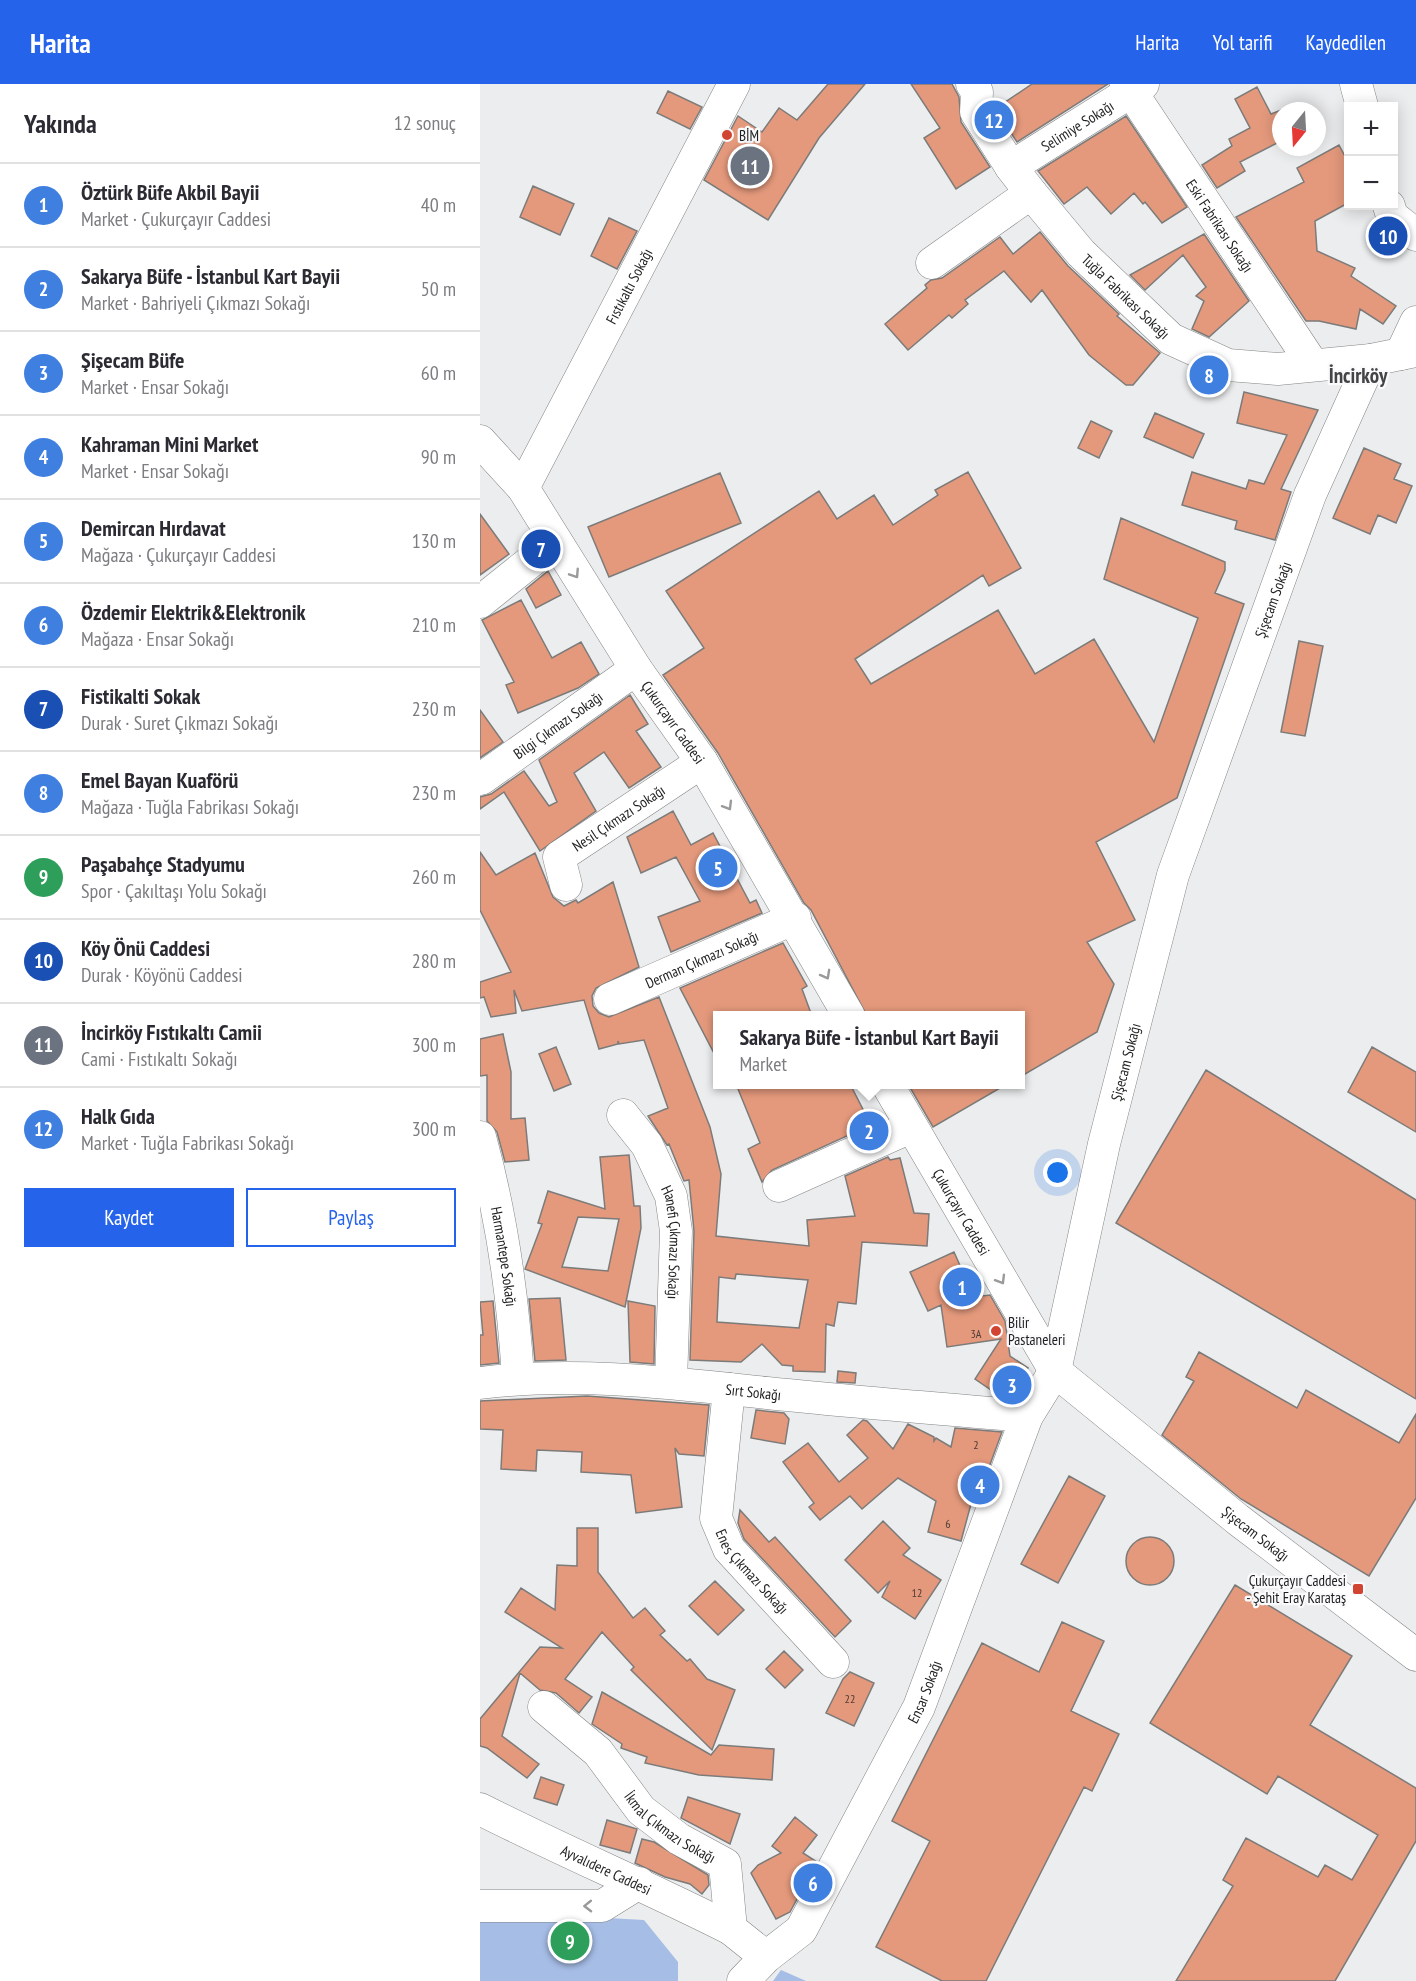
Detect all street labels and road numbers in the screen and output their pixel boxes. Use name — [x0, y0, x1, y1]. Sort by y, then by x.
street label: Selimiye Sokağı — [1037, 96, 1117, 155]
street label: Eski Fabrikası Sokağı — [1182, 175, 1258, 276]
street label: Fıstıkaltı Sokağı — [601, 245, 656, 327]
street label: Tuğla Fabrikası Sokağı — [1078, 249, 1174, 343]
street label: Şişecam Sokağı — [1250, 559, 1295, 640]
street label: Çukurçayır Caddesi — [638, 677, 710, 767]
street label: Bilgi Çıkmazı Sokağı — [509, 686, 606, 763]
street label: Nesil Çıkmazı Sokağı — [568, 780, 668, 855]
street label: Derman Çıkmazı Sokağı — [642, 926, 761, 992]
street label: Şişecam Sokağı — [1106, 1021, 1144, 1103]
street label: Çukurçayır Caddesi — [929, 1165, 995, 1259]
street label: Hanefi Çıkmazı Sokağı — [658, 1182, 685, 1299]
street label: Harmantepe Sokağı — [487, 1205, 521, 1307]
street label: Sırt Sokağı — [725, 1379, 782, 1404]
street label: Şişecam Sokağı — [1219, 1502, 1293, 1565]
street label: Enes Çıkmazı Sokağı — [712, 1526, 793, 1618]
street label: Ensar Sokağı — [903, 1658, 945, 1726]
street label: İkmal Çıkmazı Sokağı — [621, 1787, 719, 1867]
street label: Ayvalıdere Caddesi — [558, 1840, 655, 1899]

